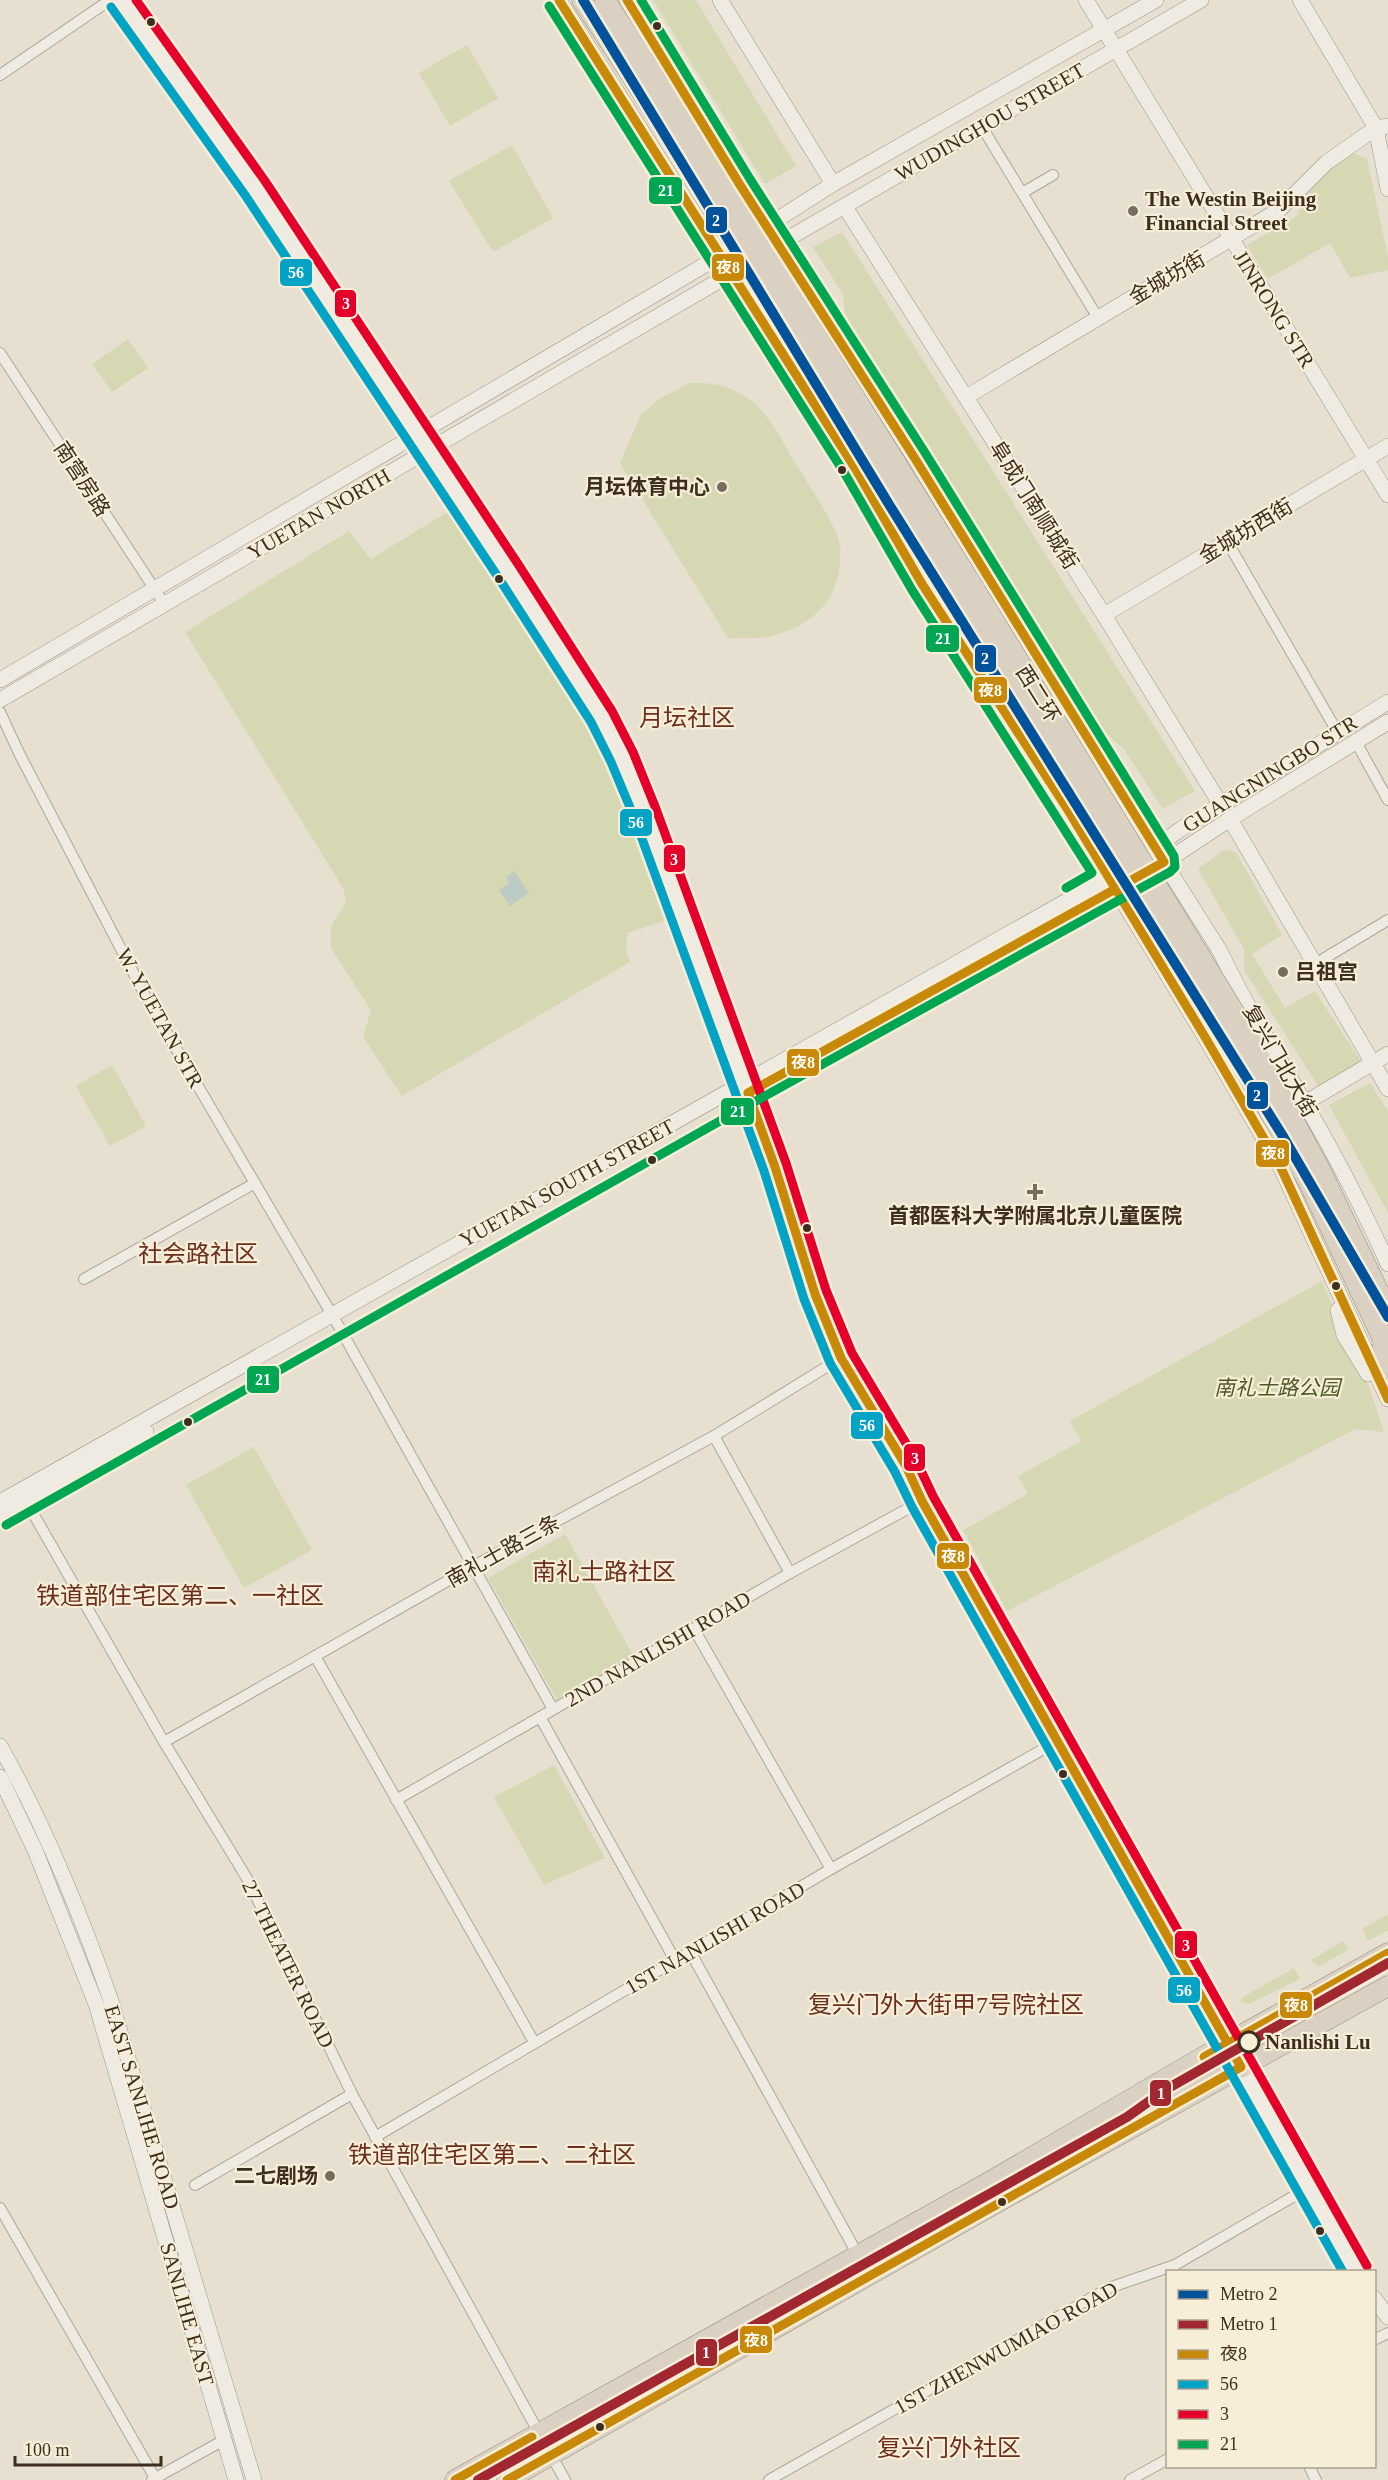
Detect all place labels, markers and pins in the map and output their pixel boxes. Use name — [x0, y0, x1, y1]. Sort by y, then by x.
unlabelled marker — [145, 16, 157, 28]
unlabelled marker — [651, 20, 663, 32]
place label: The Westin Beijing Financial Street — [1145, 187, 1317, 235]
marker: The Westin Beijing Financial Street — [1126, 204, 1140, 218]
unlabelled marker — [836, 464, 848, 476]
place label: 月坛体育中心 — [584, 475, 710, 499]
marker: 月坛体育中心 — [715, 480, 729, 494]
unlabelled marker — [493, 573, 505, 585]
place label: 吕祖宫 — [1295, 960, 1358, 984]
marker: 吕祖宫 — [1276, 965, 1290, 979]
unlabelled marker — [646, 1154, 658, 1166]
marker: 首都医科大学附属北京儿童医院 — [1026, 1183, 1044, 1201]
place label: 首都医科大学附属北京儿童医院 — [888, 1204, 1182, 1228]
unlabelled marker — [801, 1222, 813, 1234]
unlabelled marker — [1330, 1280, 1342, 1292]
unlabelled marker — [182, 1416, 194, 1428]
unlabelled marker — [1057, 1768, 1069, 1780]
place label: Nanlishi Lu — [1265, 2030, 1371, 2054]
marker: Nanlishi Lu — [1238, 2031, 1260, 2053]
place label: 二七剧场 — [234, 2164, 318, 2188]
marker: 二七剧场 — [323, 2169, 337, 2183]
unlabelled marker — [996, 2196, 1008, 2208]
unlabelled marker — [1314, 2225, 1326, 2237]
unlabelled marker — [594, 2421, 606, 2433]

